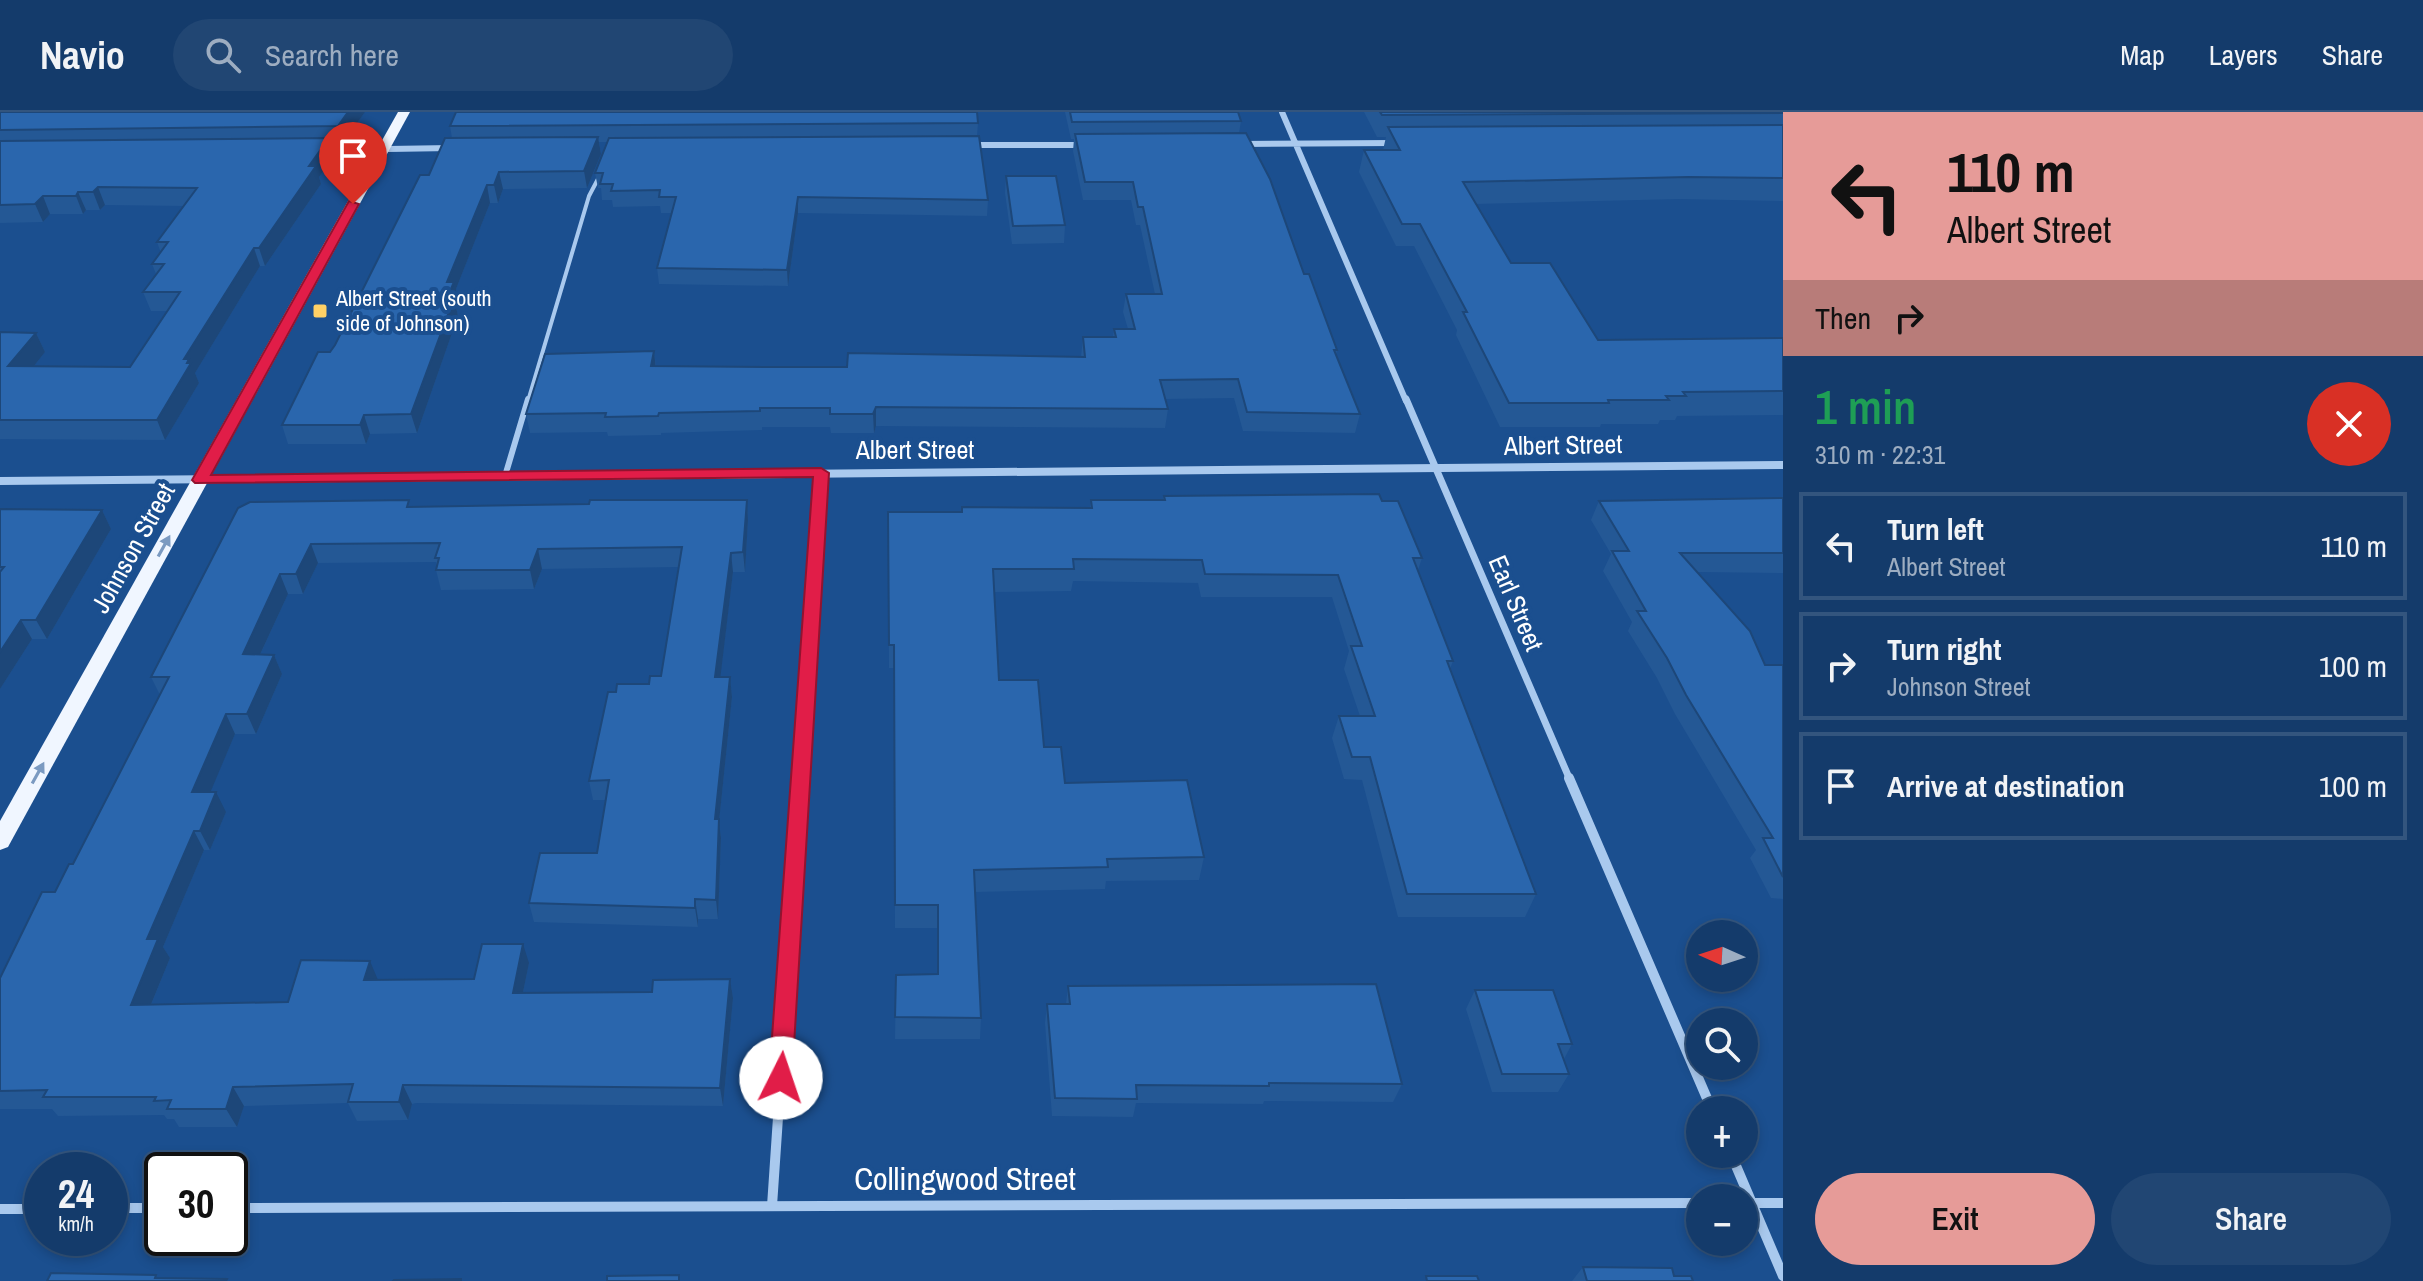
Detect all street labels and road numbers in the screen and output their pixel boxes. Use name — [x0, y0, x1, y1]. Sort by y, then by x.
street label: Albert Street — [1502, 426, 1623, 463]
street label: Albert Street — [855, 432, 974, 467]
street label: Johnson Street — [82, 476, 183, 619]
street label: Earl Street — [1481, 550, 1552, 656]
street label: Collingwood Street — [854, 1157, 1076, 1200]

